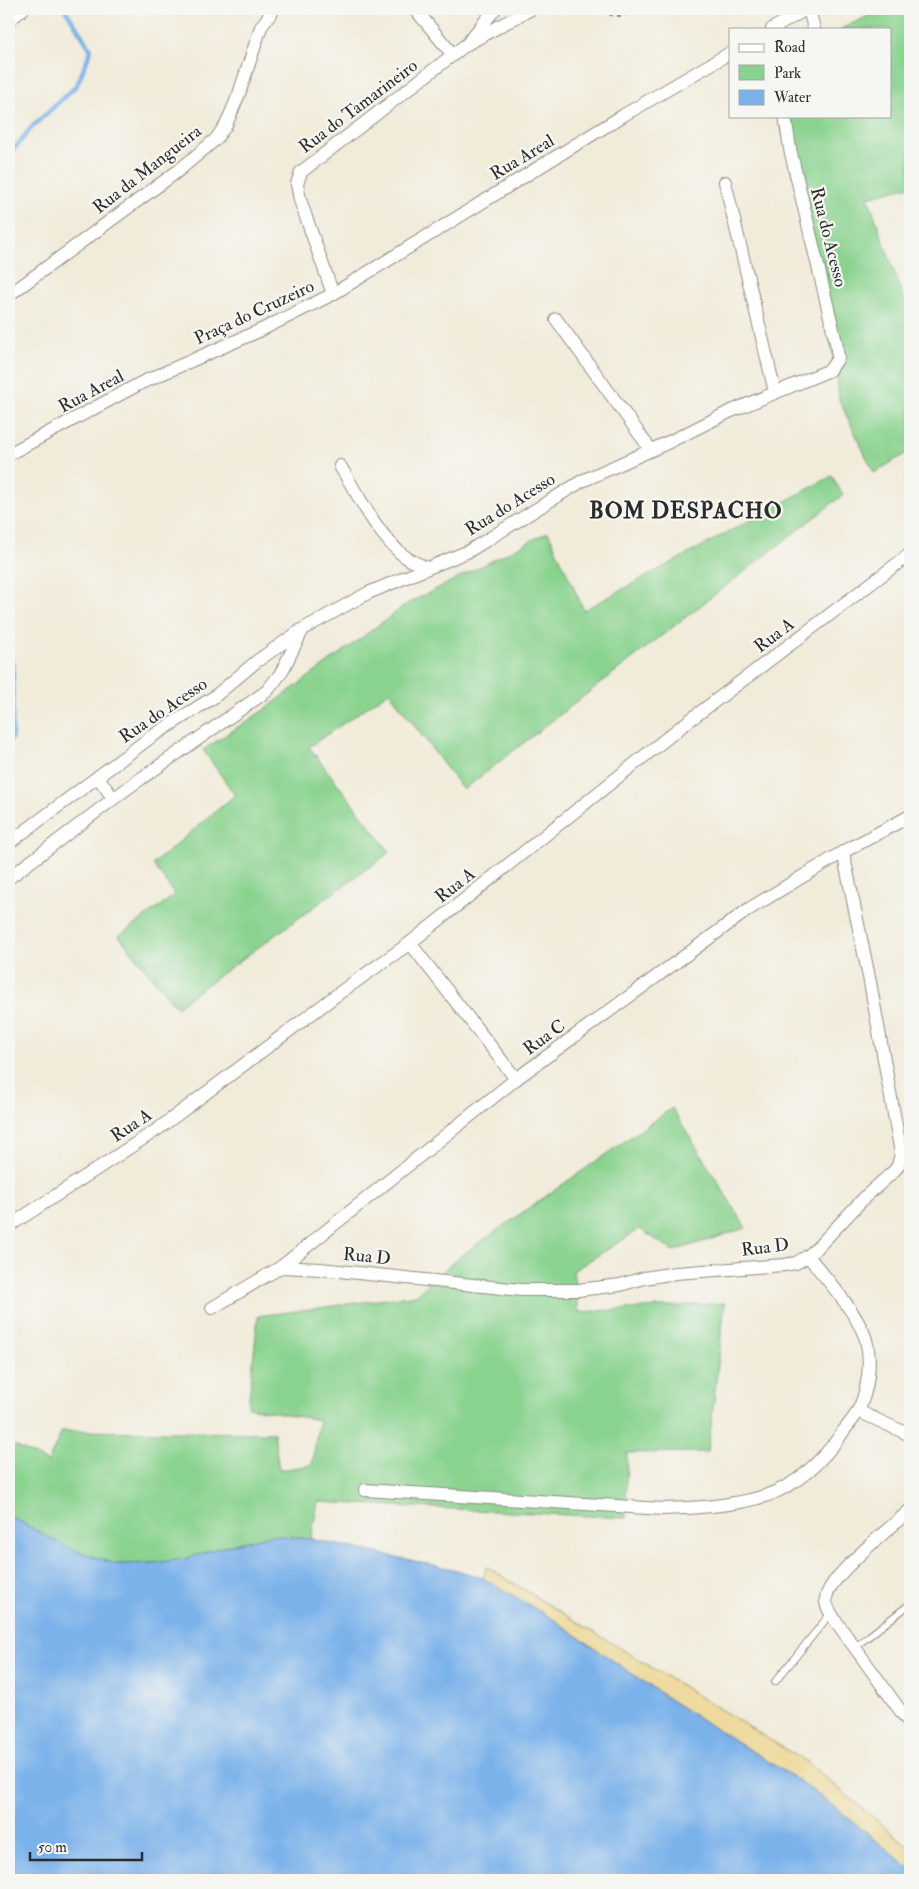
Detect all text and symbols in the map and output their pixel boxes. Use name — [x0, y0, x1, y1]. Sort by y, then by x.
legend — [729, 28, 892, 118]
text: Road — [774, 38, 806, 57]
street label: Rua do Tamarineiro — [294, 54, 423, 159]
text: Park — [774, 64, 801, 83]
text: Water — [773, 88, 811, 107]
street label: Rua da Mangueira — [88, 119, 207, 219]
street label: Rua Areal — [486, 129, 559, 186]
street label: Rua do Acesso — [805, 185, 852, 290]
street label: Praça do Cruzeiro — [191, 275, 318, 350]
street label: Rua Areal — [55, 364, 128, 418]
street label: Rua do Acesso — [461, 468, 560, 541]
district label: BOM DESPACHO — [589, 497, 783, 525]
street label: Rua A — [750, 612, 799, 658]
street label: Rua do Acesso — [115, 672, 212, 748]
street label: Rua A — [431, 862, 480, 908]
street label: Rua C — [519, 1014, 570, 1060]
street label: Rua A — [106, 1103, 157, 1147]
street label: Rua D — [740, 1233, 790, 1262]
street label: Rua D — [342, 1243, 392, 1270]
scale bar — [30, 1829, 142, 1861]
text: 50 m — [38, 1838, 67, 1857]

